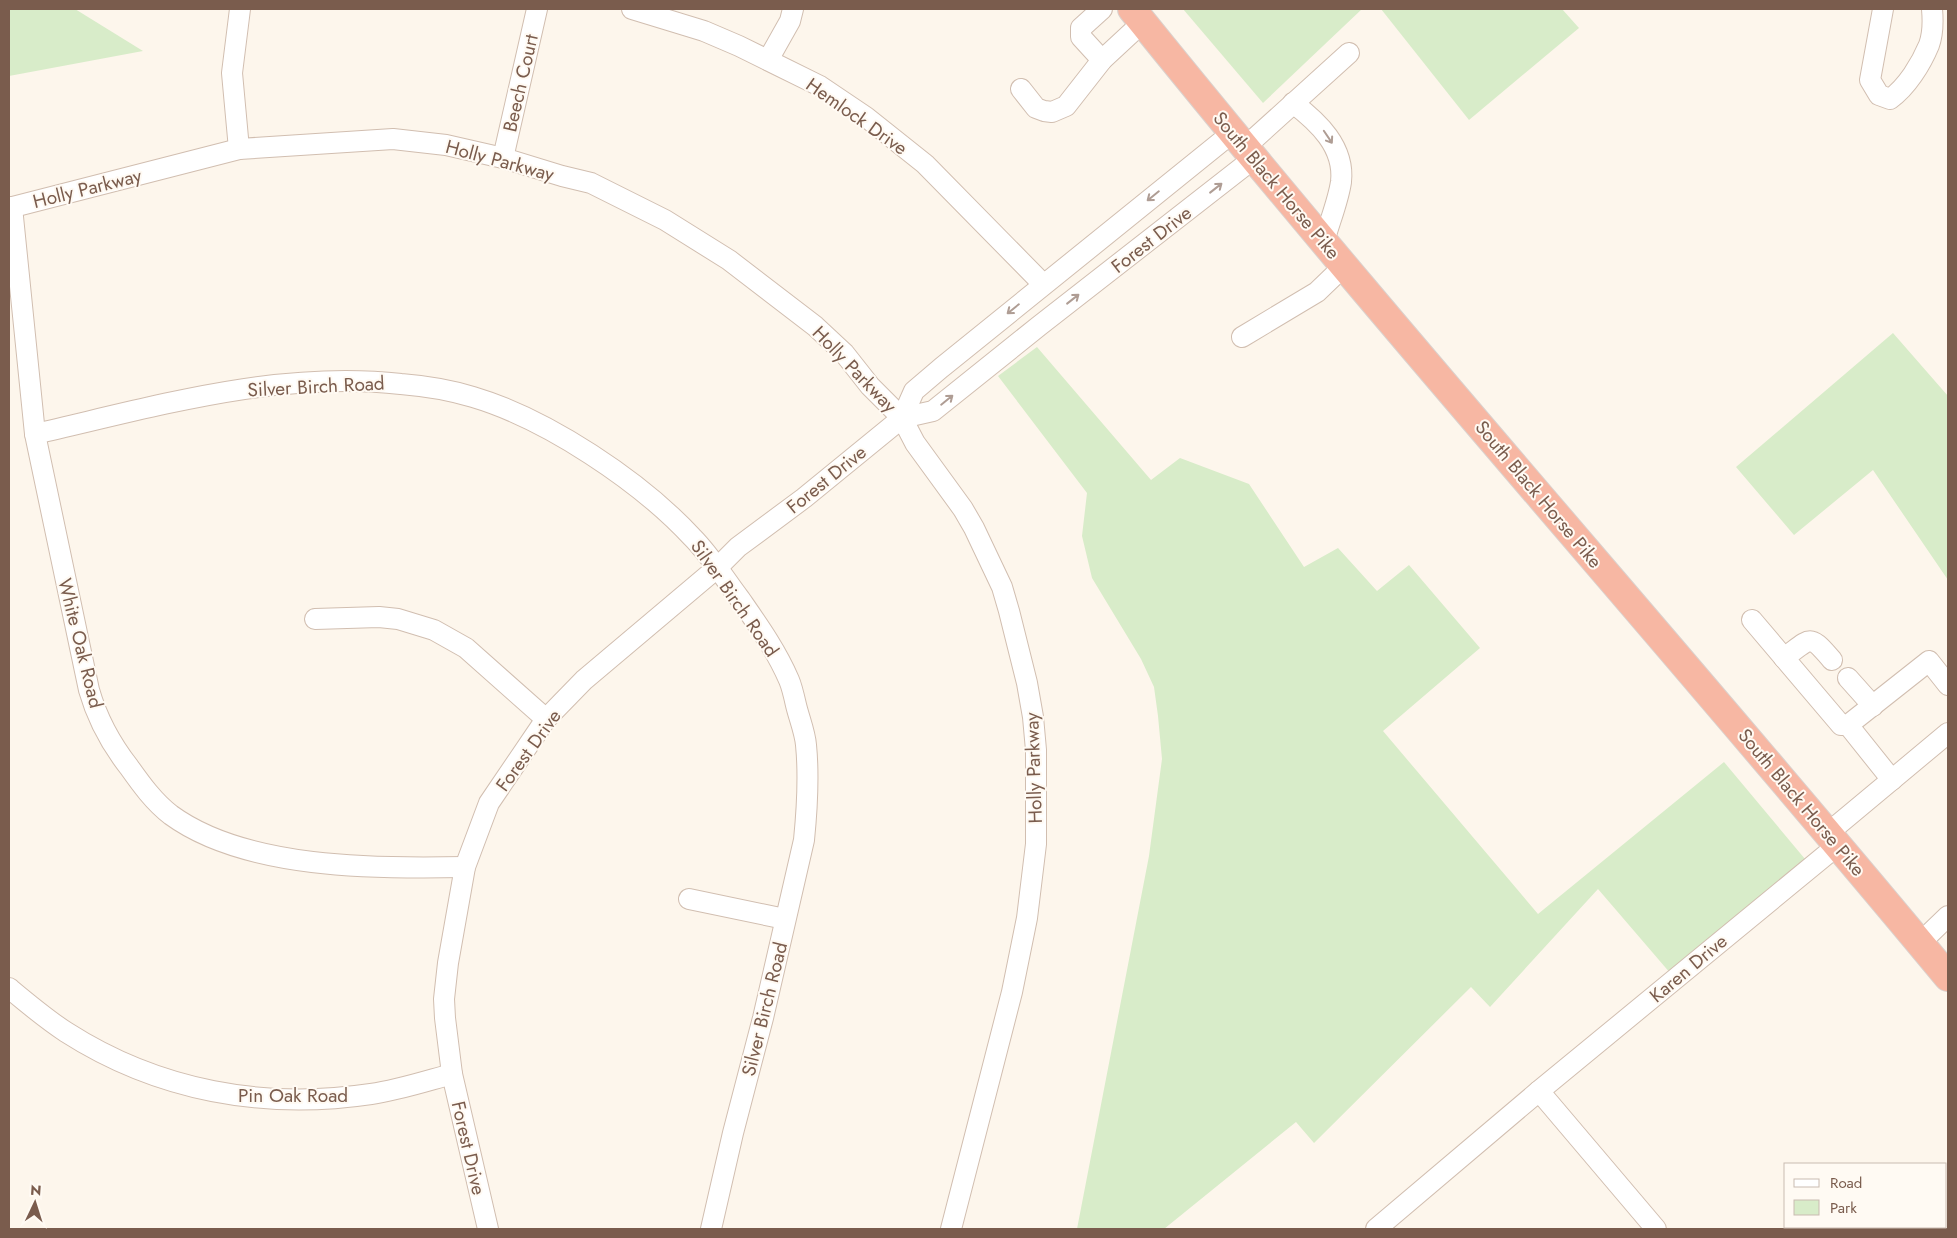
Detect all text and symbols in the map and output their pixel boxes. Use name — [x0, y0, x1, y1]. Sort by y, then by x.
street label: Beech Court — [496, 31, 545, 135]
street label: Hemlock Drive — [801, 71, 913, 162]
street label: South Black Horse Pike — [1207, 106, 1347, 265]
one-way arrow — [1323, 130, 1333, 144]
street label: Holly Parkway — [443, 133, 558, 188]
street label: Holly Parkway — [30, 162, 145, 215]
one-way arrow — [1209, 183, 1222, 194]
one-way arrow — [1147, 190, 1160, 201]
street label: Forest Drive — [1105, 199, 1197, 279]
one-way arrow — [1067, 293, 1080, 304]
one-way arrow — [1006, 303, 1019, 314]
street label: Holly Parkway — [806, 320, 903, 419]
street label: Silver Birch Road — [247, 369, 385, 404]
one-way arrow — [940, 395, 953, 406]
street label: South Black Horse Pike — [1469, 415, 1609, 574]
street label: Forest Drive — [781, 439, 872, 520]
street label: Silver Birch Road — [684, 534, 785, 662]
street label: White Oak Road — [51, 575, 110, 711]
street label: Forest Drive — [489, 704, 568, 797]
street label: Holly Parkway — [1018, 711, 1049, 824]
street label: South Black Horse Pike — [1732, 723, 1872, 882]
street label: Karen Drive — [1644, 928, 1733, 1009]
street label: Silver Birch Road — [735, 939, 794, 1079]
street label: Pin Oak Road — [238, 1082, 348, 1109]
street label: Forest Drive — [445, 1099, 492, 1198]
legend — [1784, 1163, 1947, 1228]
text: Road — [1830, 1172, 1862, 1194]
north arrow — [10, 1178, 60, 1228]
text: N — [30, 1180, 42, 1200]
text: Park — [1830, 1197, 1857, 1219]

